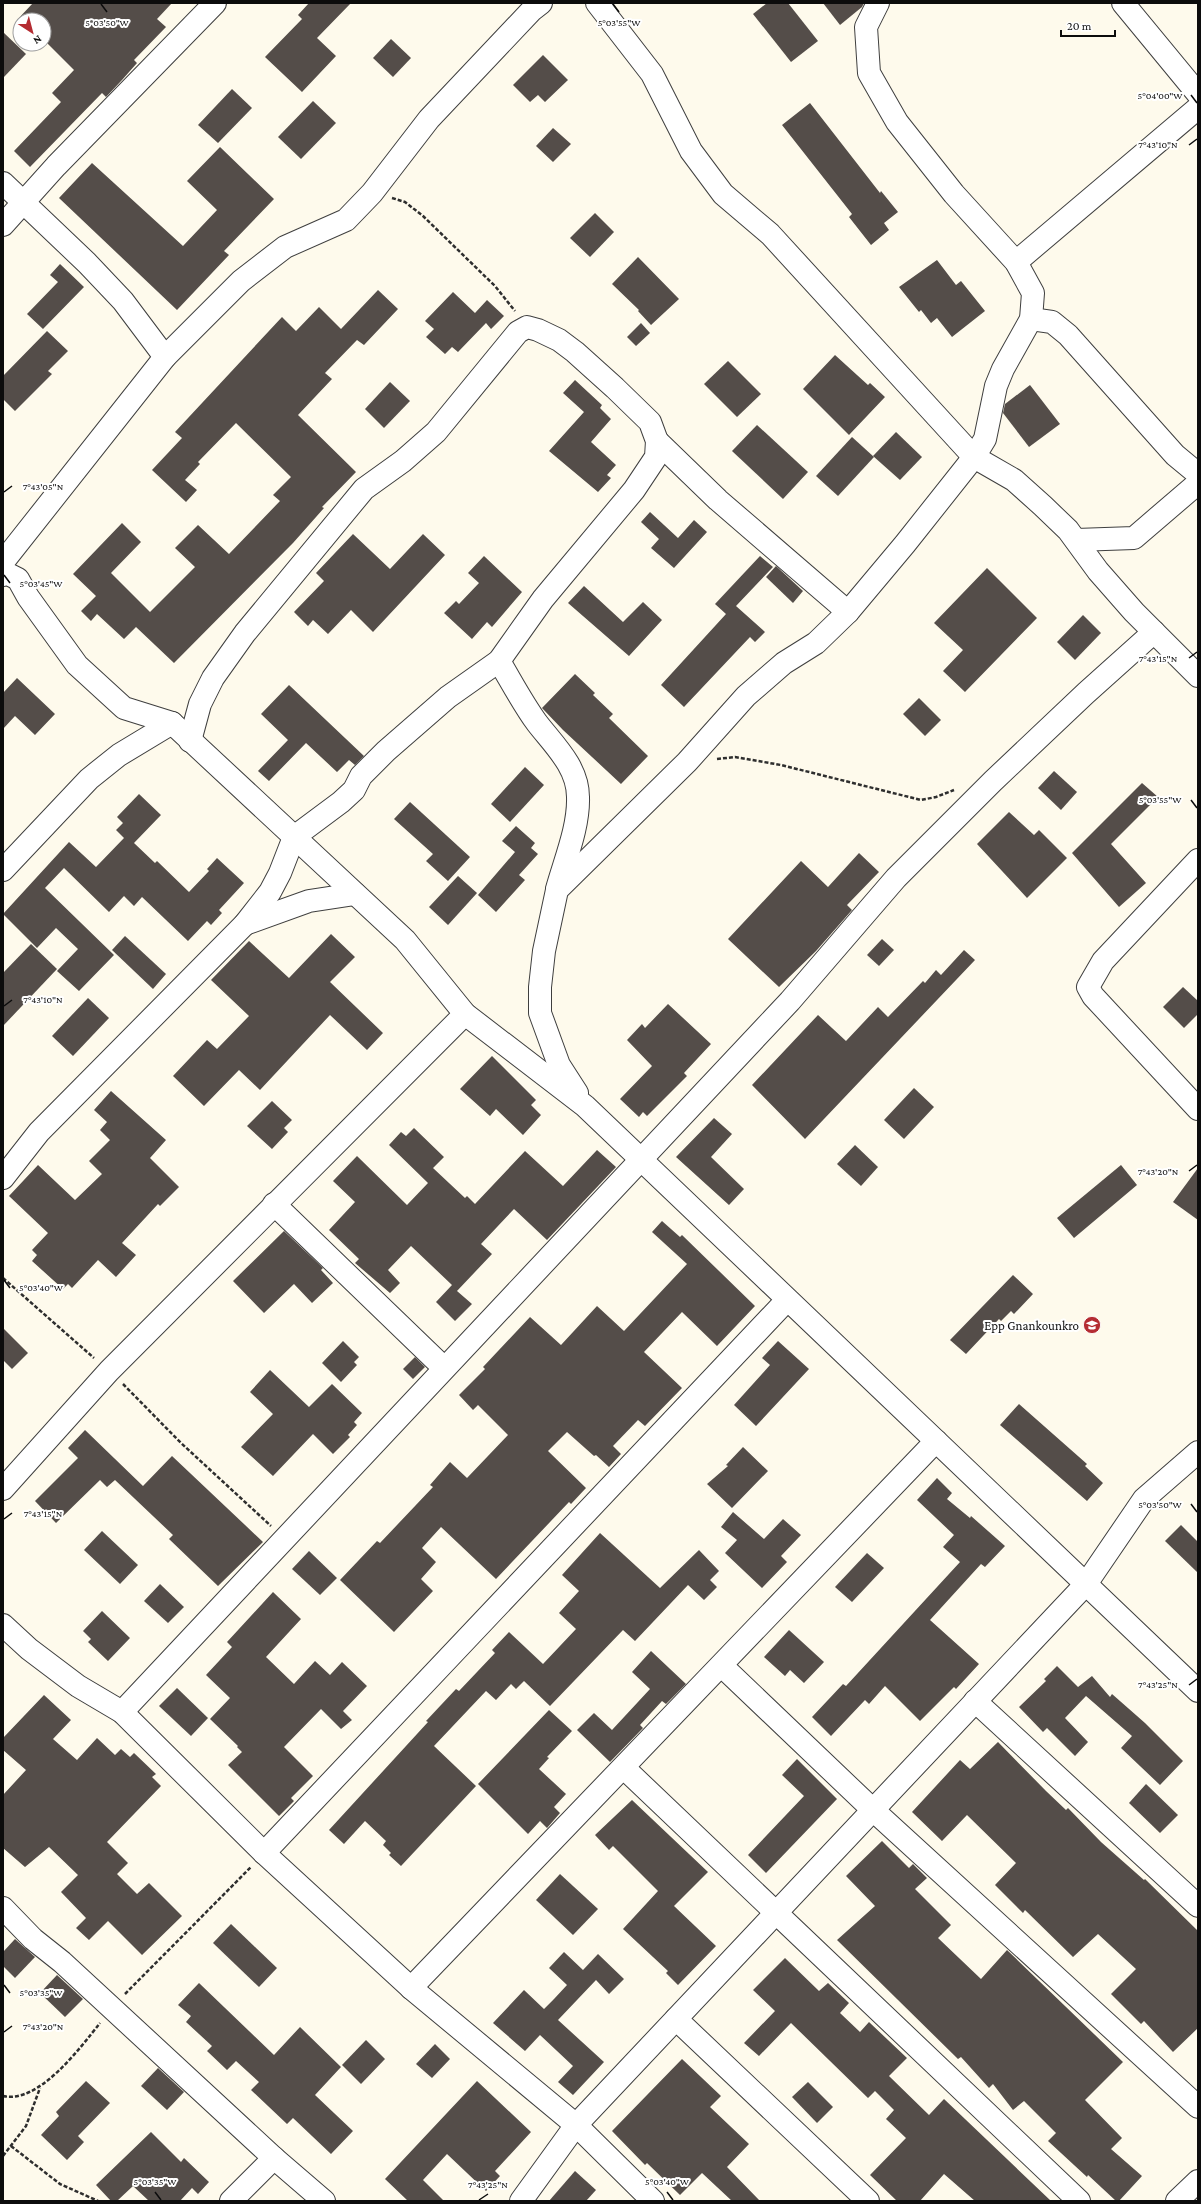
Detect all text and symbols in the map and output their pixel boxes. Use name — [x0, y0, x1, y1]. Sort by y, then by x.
north arrow — [12, 12, 52, 52]
scale bar — [1061, 12, 1115, 38]
text: 5°03'50"W — [85, 17, 130, 28]
text: 5°03'55"W — [598, 17, 641, 28]
text: 20 m — [1067, 19, 1092, 33]
text: N — [31, 33, 44, 47]
text: 5°04'00"W — [1138, 90, 1183, 101]
text: 7°43'10"N — [1138, 139, 1178, 150]
text: 7°43'05"N — [23, 481, 64, 492]
text: 5°03'45"W — [20, 578, 63, 589]
text: 7°43'15"N — [1139, 653, 1178, 664]
text: 5°03'55"W — [1139, 794, 1182, 805]
text: 7°43'10"N — [23, 994, 63, 1005]
text: 7°43'20"N — [1138, 1166, 1179, 1177]
text: 5°03'40"W — [19, 1282, 64, 1293]
school or university icon: Epp Gnankounkro — [1082, 1315, 1102, 1335]
place label: Epp Gnankounkro — [984, 1318, 1079, 1333]
text: 5°03'50"W — [1138, 1499, 1183, 1510]
text: 7°43'15"N — [24, 1508, 63, 1519]
text: 7°43'25"N — [1138, 1679, 1178, 1690]
text: 5°03'35"W — [20, 1987, 63, 1998]
text: 7°43'20"N — [23, 2021, 64, 2032]
text: 5°03'35"W — [134, 2176, 177, 2187]
text: 5°03'40"W — [645, 2176, 690, 2187]
text: 7°43'25"N — [468, 2179, 508, 2190]

